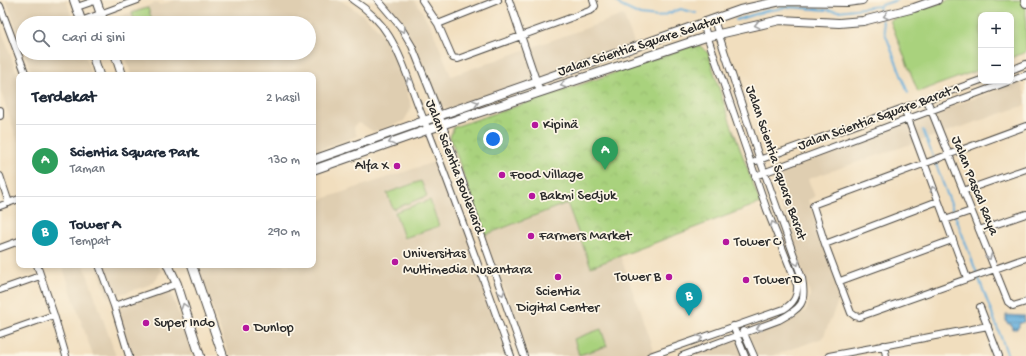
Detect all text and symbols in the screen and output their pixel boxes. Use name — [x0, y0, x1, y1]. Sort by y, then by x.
street label: Jalan Scientia Square Selatan — [556, 11, 726, 81]
one-way arrow — [883, 11, 889, 19]
map controls — [978, 12, 1014, 84]
button: + — [978, 12, 1014, 48]
search box — [16, 16, 316, 60]
one-way arrow — [754, 21, 760, 29]
one-way arrow — [398, 26, 405, 33]
icon: search — [30, 27, 52, 49]
text: Cari di sini — [62, 29, 125, 47]
button: − — [978, 48, 1014, 84]
one-way arrow — [405, 77, 413, 84]
one-way arrow — [560, 80, 567, 88]
street label: Jalan Scientia Square Barat 1 — [796, 81, 962, 155]
street label: Jalan Scientia Square Barat — [741, 84, 810, 244]
text: Terdekat — [32, 88, 96, 108]
text: 2 hasil — [266, 91, 300, 106]
street label: Jalan Scientia Boulevard — [421, 97, 488, 238]
one-way arrow — [472, 100, 479, 108]
place label: Kipinä — [543, 117, 579, 134]
marker: Kipinä — [530, 120, 540, 130]
your location — [483, 129, 503, 149]
street label: Jalan Pascal Raya — [946, 134, 1002, 239]
pin: A — [592, 137, 618, 170]
one-way arrow — [388, 138, 395, 146]
text: Scientia Square Park — [70, 144, 198, 162]
text: A — [41, 153, 49, 168]
text: 130 m — [268, 153, 300, 168]
place label: Alfa X — [355, 158, 390, 175]
marker: Alfa X — [392, 161, 402, 171]
text: Taman — [70, 162, 105, 177]
place label: Food Village — [509, 167, 584, 184]
marker: Food Village — [497, 170, 507, 180]
one-way arrow — [930, 185, 938, 192]
place label: Bakmi Sedjuk — [539, 188, 618, 205]
marker: Bakmi Sedjuk — [527, 191, 537, 201]
text: Tower A — [70, 216, 121, 234]
one-way arrow — [769, 221, 777, 228]
text: B — [42, 225, 48, 240]
text: 290 m — [267, 225, 300, 240]
place label: Farmers Market — [538, 228, 632, 245]
marker: Farmers Market — [526, 231, 536, 241]
text: Tempat — [70, 234, 110, 249]
place label: Tower C — [733, 234, 782, 251]
marker: Tower C — [721, 237, 731, 247]
place label: Universitas Multimedia Nusantara — [403, 246, 533, 279]
one-way arrow — [985, 253, 993, 260]
marker: Universitas Multimedia Nusantara — [390, 257, 400, 267]
one-way arrow — [792, 259, 800, 266]
place label: Tower B — [614, 269, 662, 286]
marker: Scientia Digital Center — [553, 272, 563, 282]
marker: Tower B — [664, 272, 674, 282]
place label: Tower D — [753, 272, 803, 289]
marker: Tower D — [741, 275, 751, 285]
pin: B — [676, 283, 702, 316]
place label: Scientia Digital Center — [516, 284, 600, 317]
one-way arrow — [497, 290, 505, 297]
one-way arrow — [180, 302, 188, 309]
place label: Super Indo — [154, 315, 215, 332]
marker: Super Indo — [141, 318, 151, 328]
place label: Dunlop — [253, 320, 294, 337]
marker: Dunlop — [241, 323, 251, 333]
one-way arrow — [755, 323, 762, 331]
one-way arrow — [696, 334, 703, 343]

